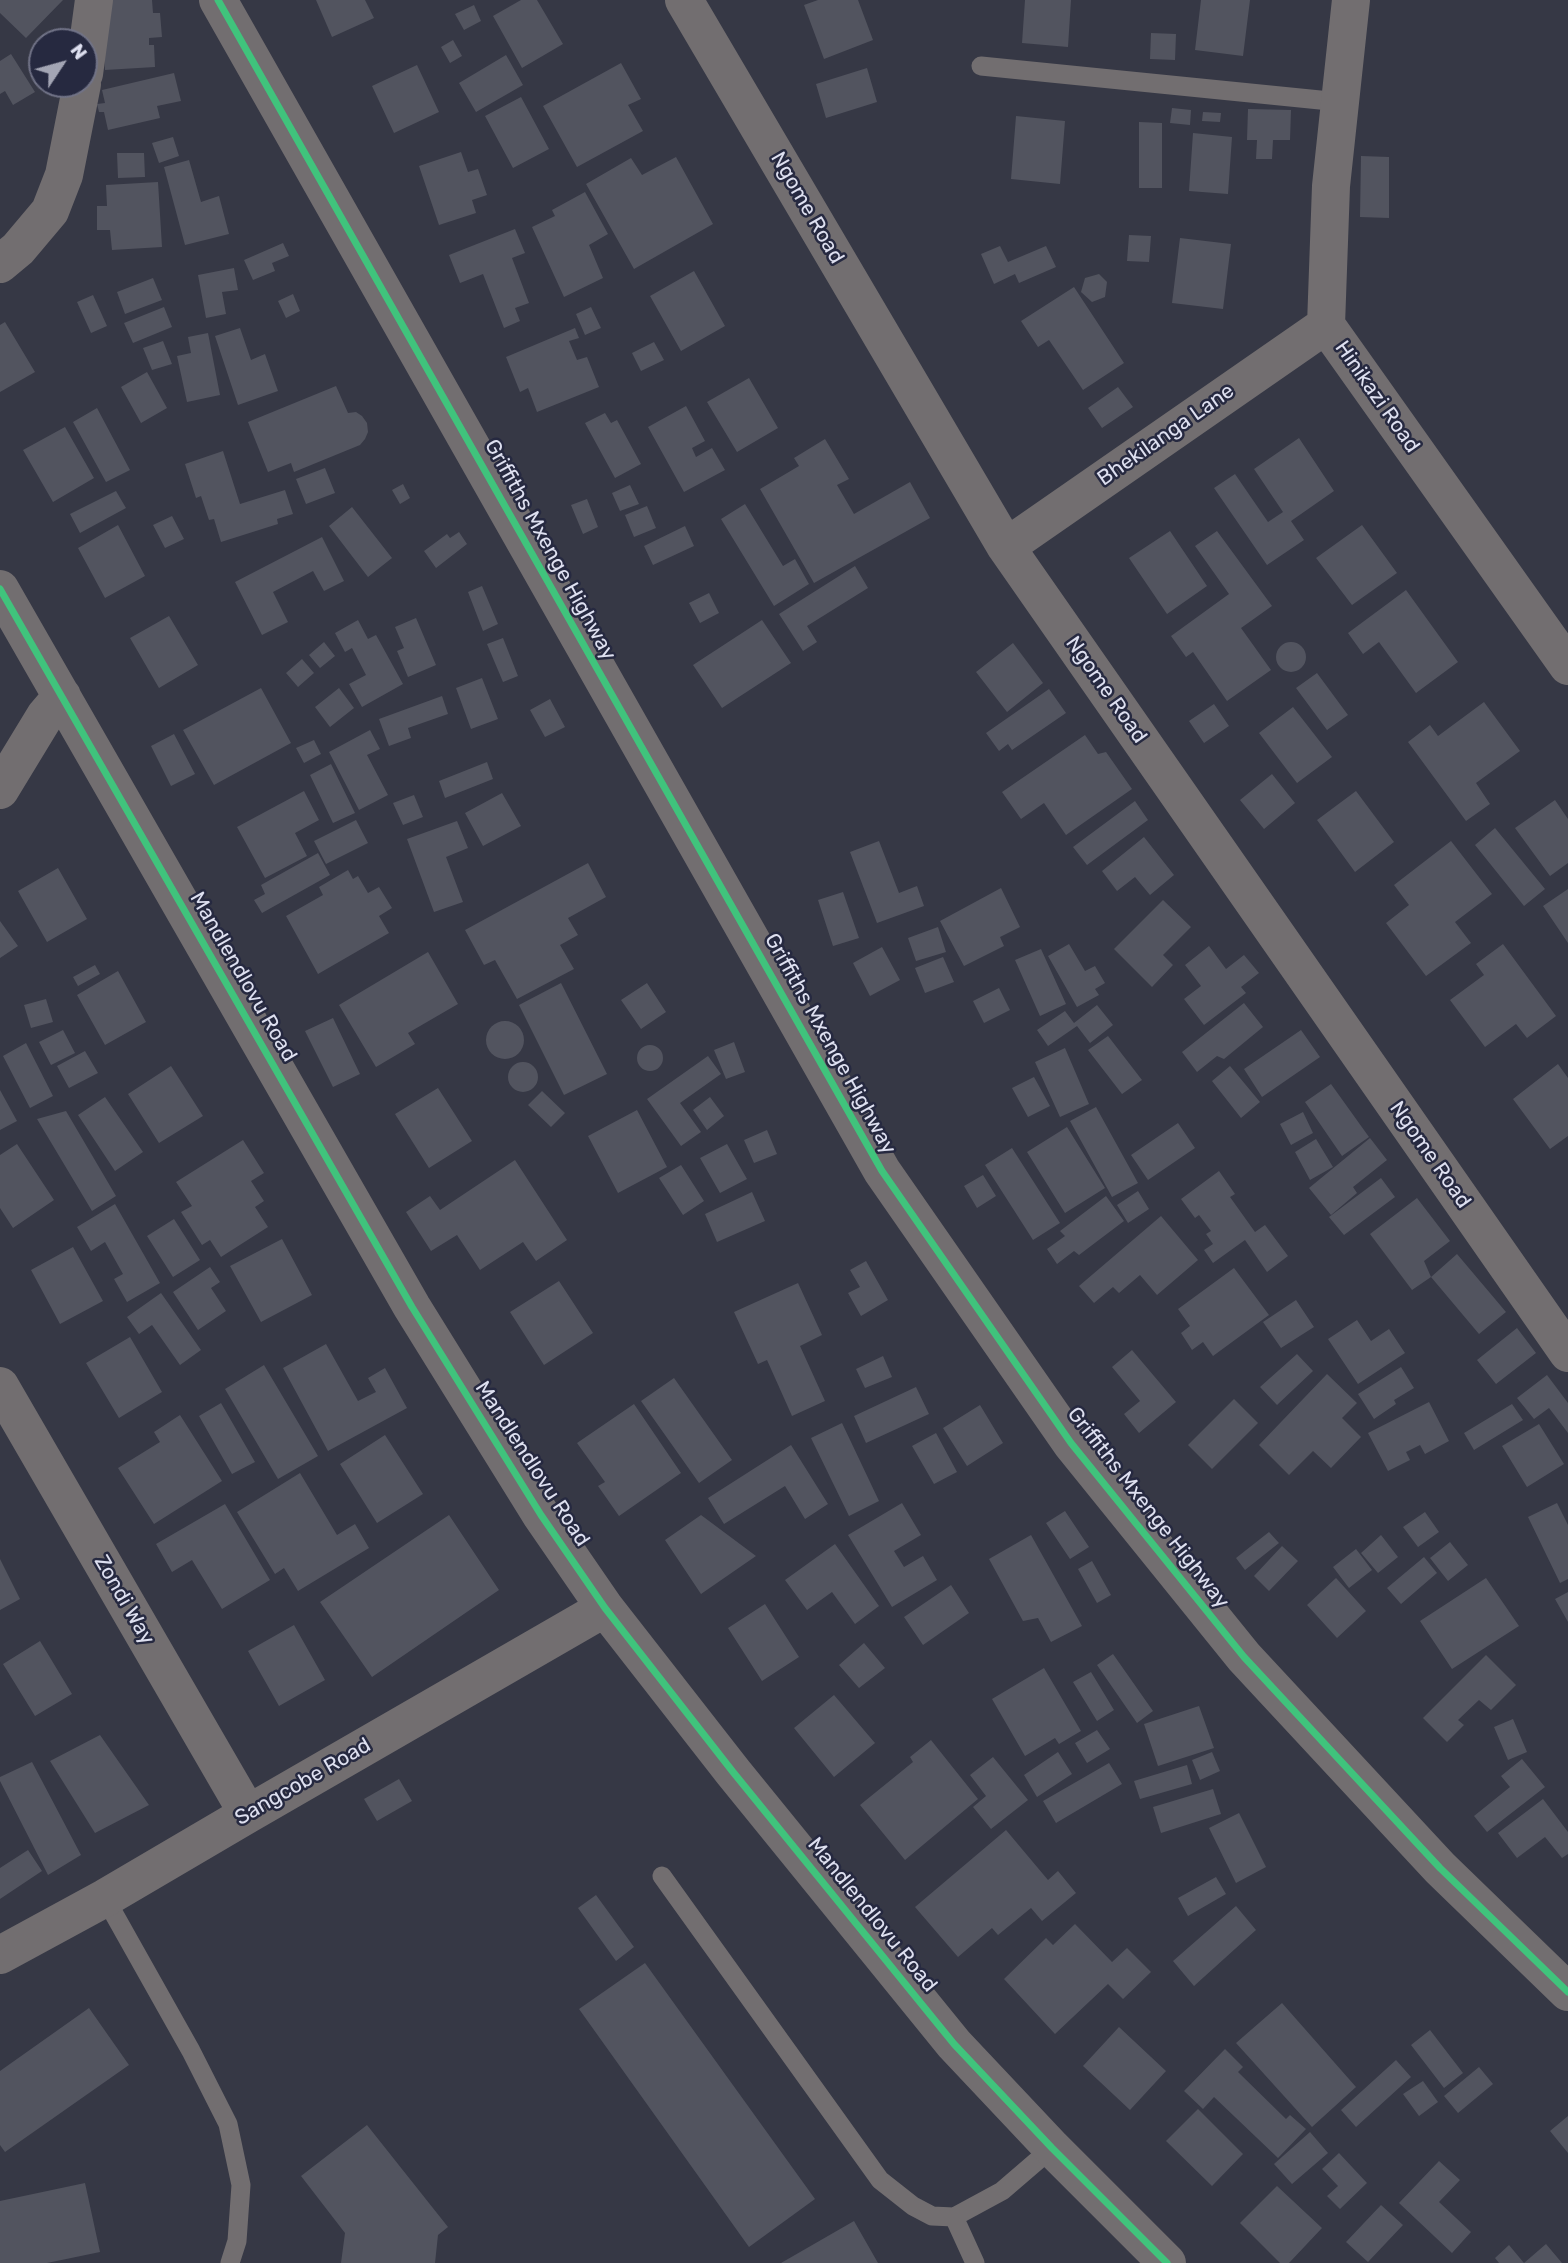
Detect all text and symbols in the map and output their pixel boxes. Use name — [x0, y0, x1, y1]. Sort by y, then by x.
north arrow — [28, 28, 98, 98]
text: N — [65, 39, 92, 64]
street label: Ngome Road — [765, 148, 849, 268]
street label: Hinikazi Road — [1329, 336, 1425, 458]
street label: Bhekilanga Lane — [1093, 378, 1239, 492]
street label: Griffiths Mxenge Highway — [479, 435, 621, 665]
street label: Ngome Road — [1060, 632, 1152, 748]
street label: Mandlendlovu Road — [184, 888, 302, 1066]
street label: Griffiths Mxenge Highway — [759, 929, 901, 1159]
street label: Ngome Road — [1384, 1097, 1476, 1213]
street label: Mandlendlovu Road — [469, 1377, 595, 1551]
street label: Griffiths Mxenge Highway — [1062, 1402, 1234, 1614]
street label: Zondi Way — [88, 1551, 160, 1649]
street label: Sangcobe Road — [231, 1733, 375, 1831]
street label: Mandlendlovu Road — [802, 1833, 942, 1997]

